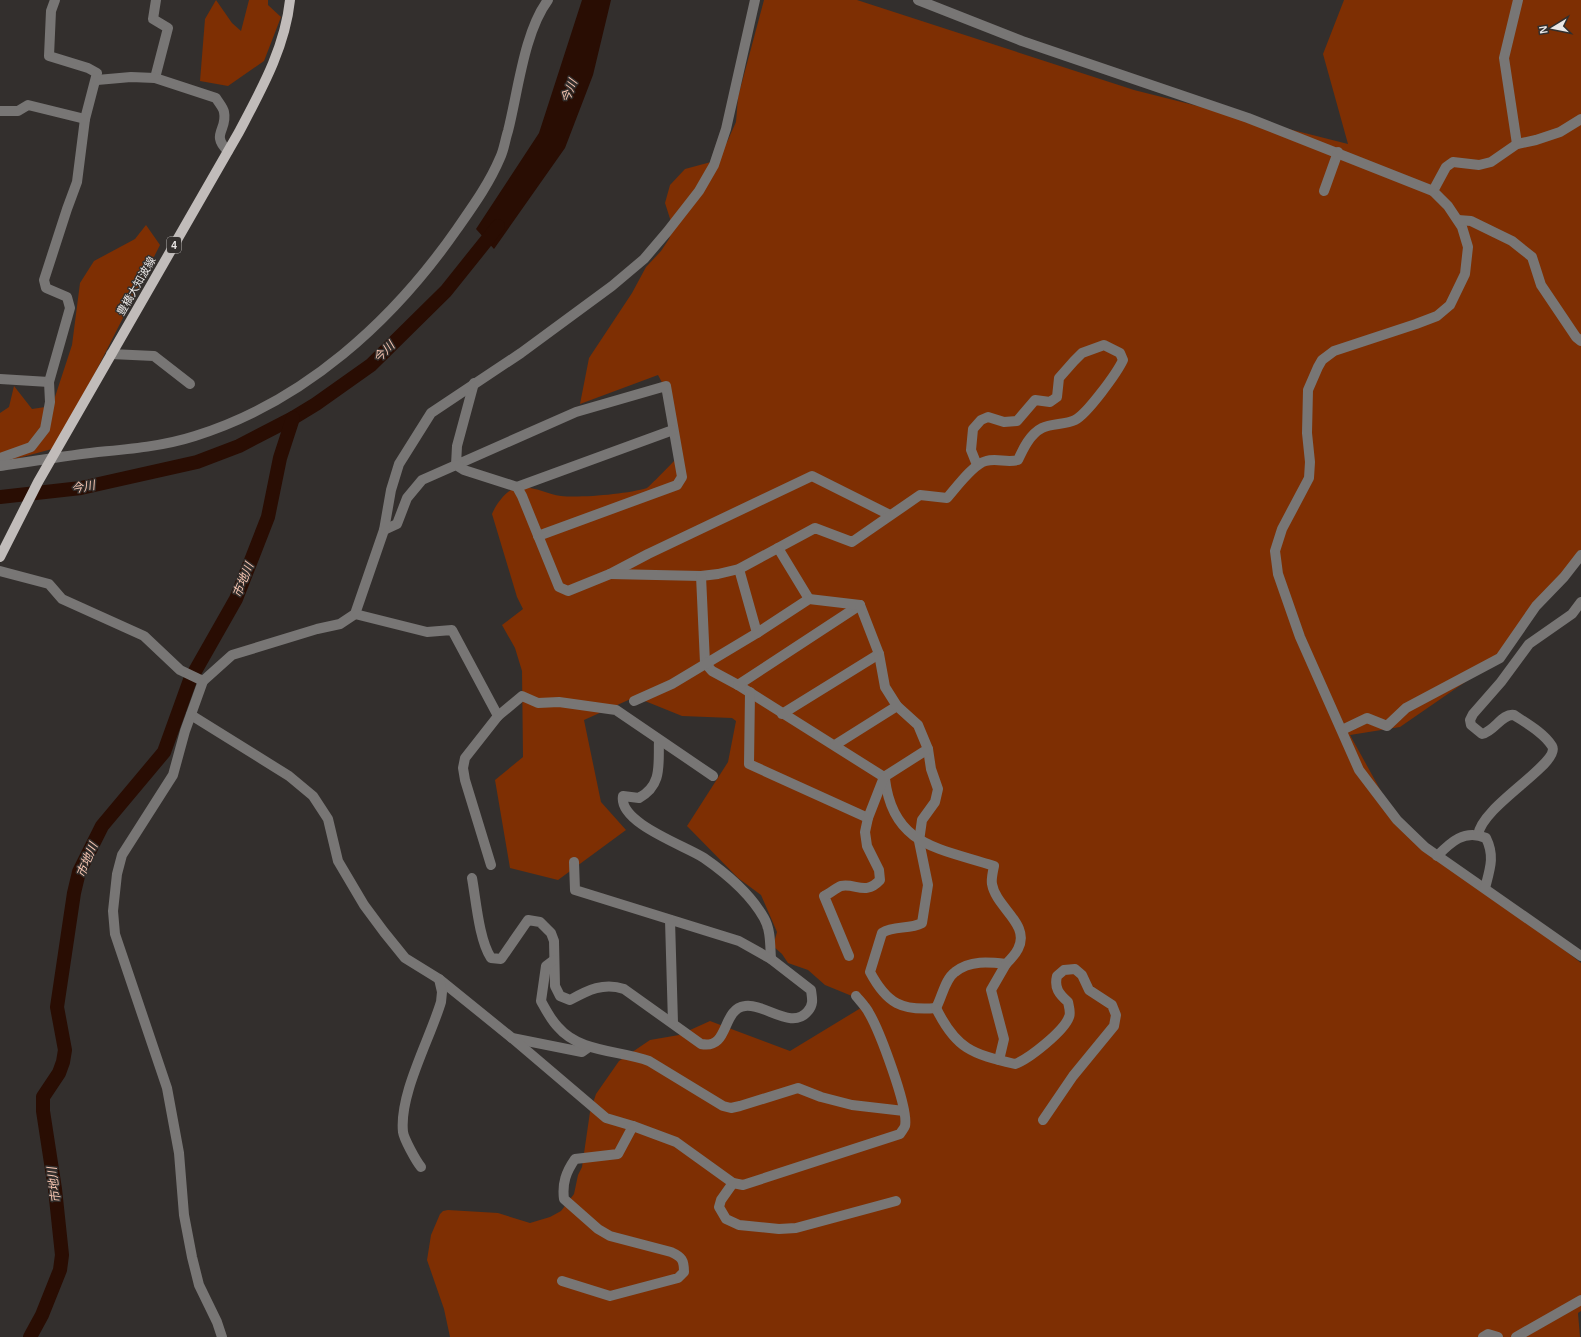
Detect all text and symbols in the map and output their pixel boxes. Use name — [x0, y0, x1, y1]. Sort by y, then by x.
north arrow — [1533, 8, 1573, 48]
text: N — [1537, 25, 1550, 35]
water label: 今川 — [558, 75, 581, 105]
road number: 4 — [167, 237, 181, 253]
street label: 豊橋大知波線 — [114, 254, 158, 318]
water label: 今川 — [371, 337, 399, 365]
water label: 今川 — [70, 478, 98, 496]
water label: 市地川 — [230, 559, 257, 599]
water label: 市地川 — [74, 839, 101, 879]
water label: 市地川 — [45, 1164, 63, 1204]

